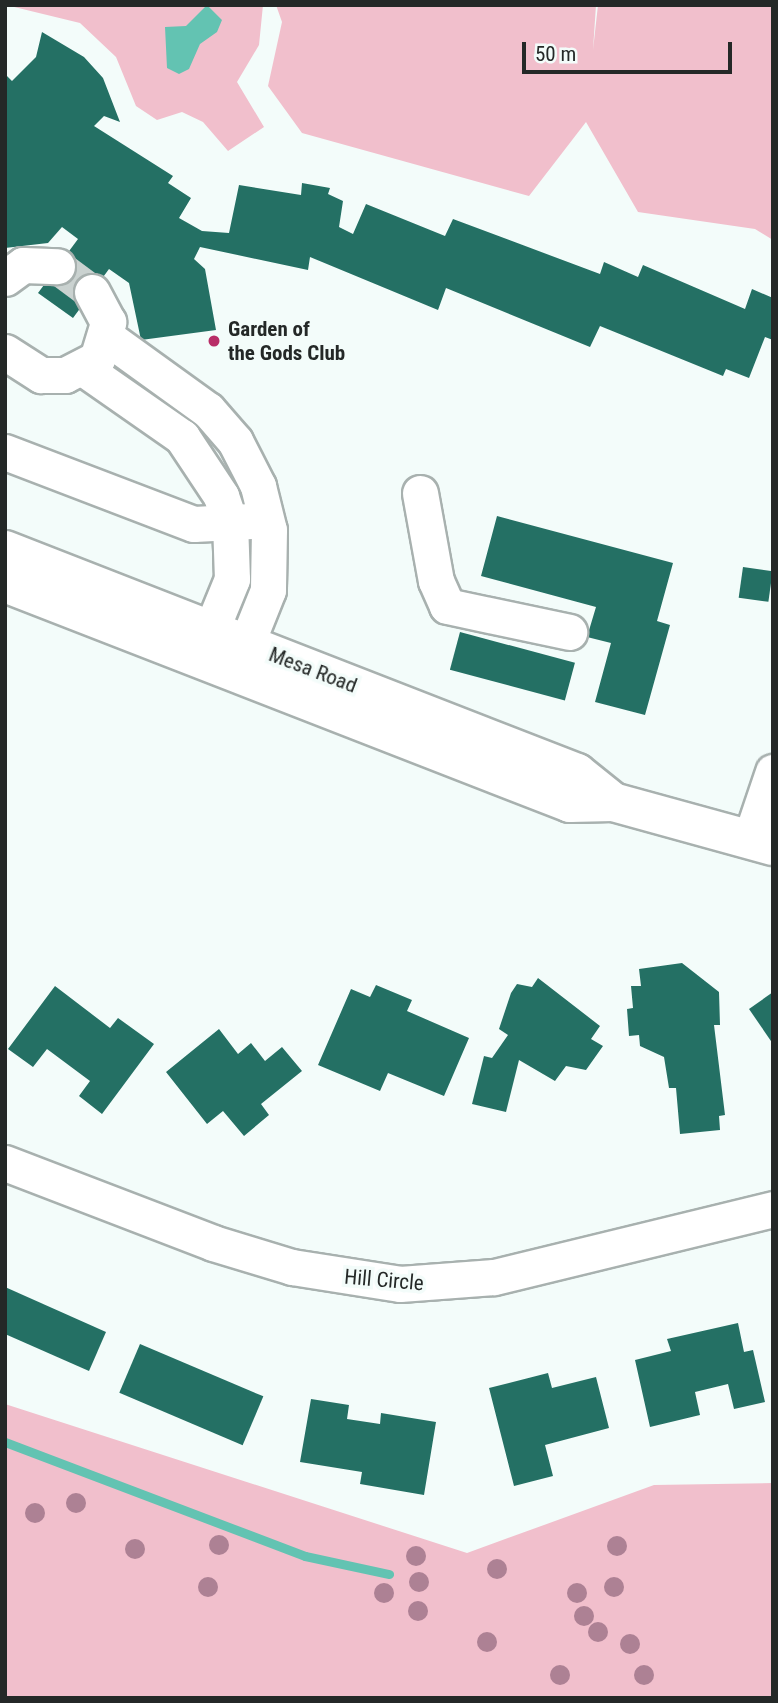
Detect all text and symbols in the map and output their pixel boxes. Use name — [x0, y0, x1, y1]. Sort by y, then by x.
scale bar — [526, 28, 736, 72]
text: 50 m — [535, 42, 576, 66]
place label: Garden of the Gods Club — [228, 316, 345, 366]
marker: Garden of the Gods Club — [206, 333, 222, 349]
street label: Mesa Road — [265, 642, 361, 698]
street label: Hill Circle — [343, 1264, 425, 1296]

